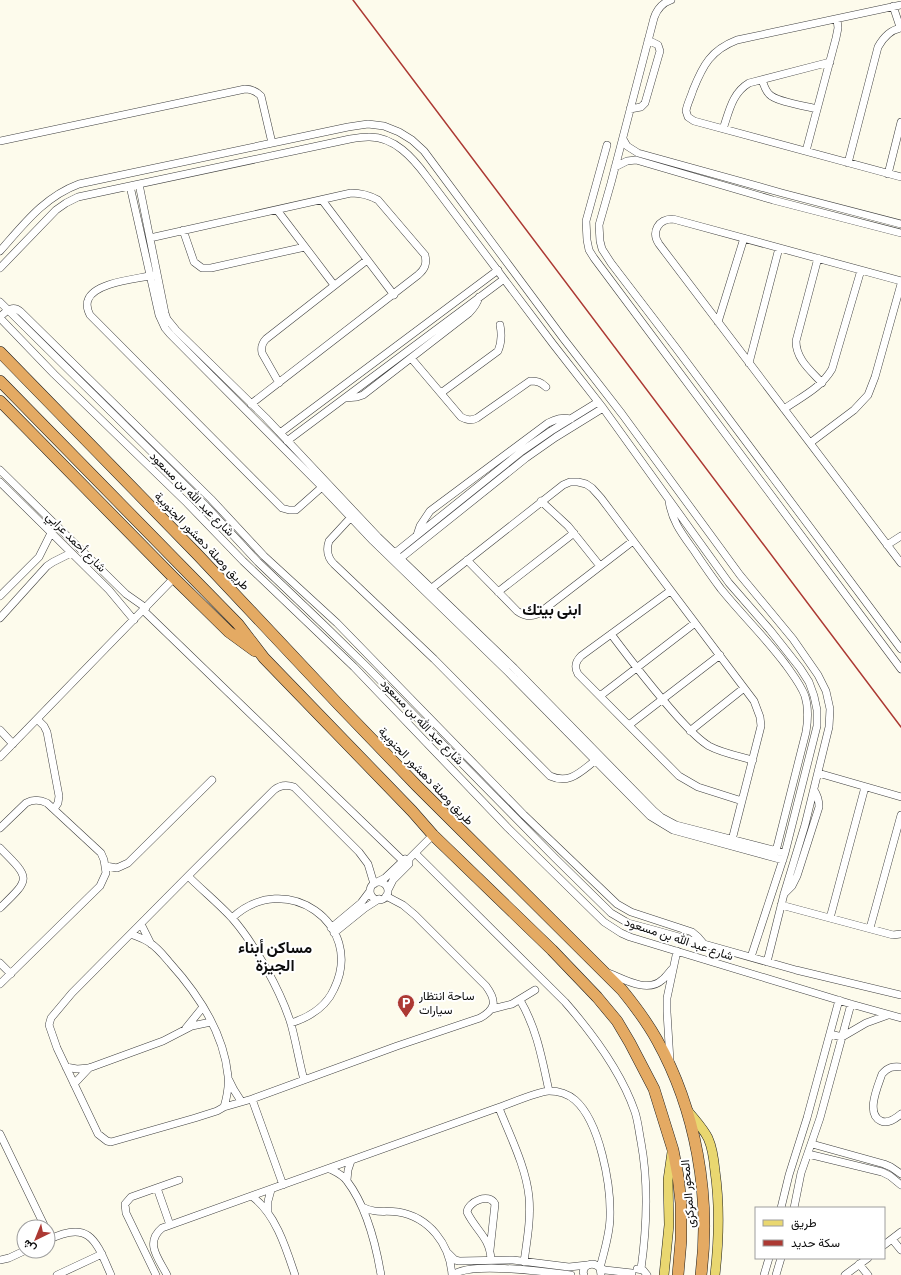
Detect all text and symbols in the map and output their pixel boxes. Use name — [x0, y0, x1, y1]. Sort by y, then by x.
street label: شارع عبد الله بن مسعود — [145, 449, 237, 541]
street label: طريق وصلة دهشور الجنوبية — [151, 489, 253, 594]
street label: شارع أحمد عرابي — [41, 509, 109, 577]
district label: ابنى بيتك — [522, 600, 582, 619]
street label: شارع عبد الله بن مسعود — [376, 676, 466, 769]
street label: طريق وصلة دهشور الجنوبية — [375, 724, 477, 829]
street label: شارع عبد الله بن مسعود — [622, 915, 735, 965]
district label: مساكن أبناء الجيزة — [238, 938, 312, 976]
place label: ساحة انتظار سيارات — [418, 989, 474, 1018]
parking icon: ساحة انتظار سيارات — [396, 993, 416, 1018]
street label: المحور المركزى — [678, 1159, 699, 1229]
legend — [755, 1207, 885, 1259]
text: طريق — [791, 1216, 817, 1231]
north arrow — [16, 1219, 56, 1259]
text: سكة حديد — [791, 1236, 840, 1250]
text: ش — [20, 1237, 39, 1255]

